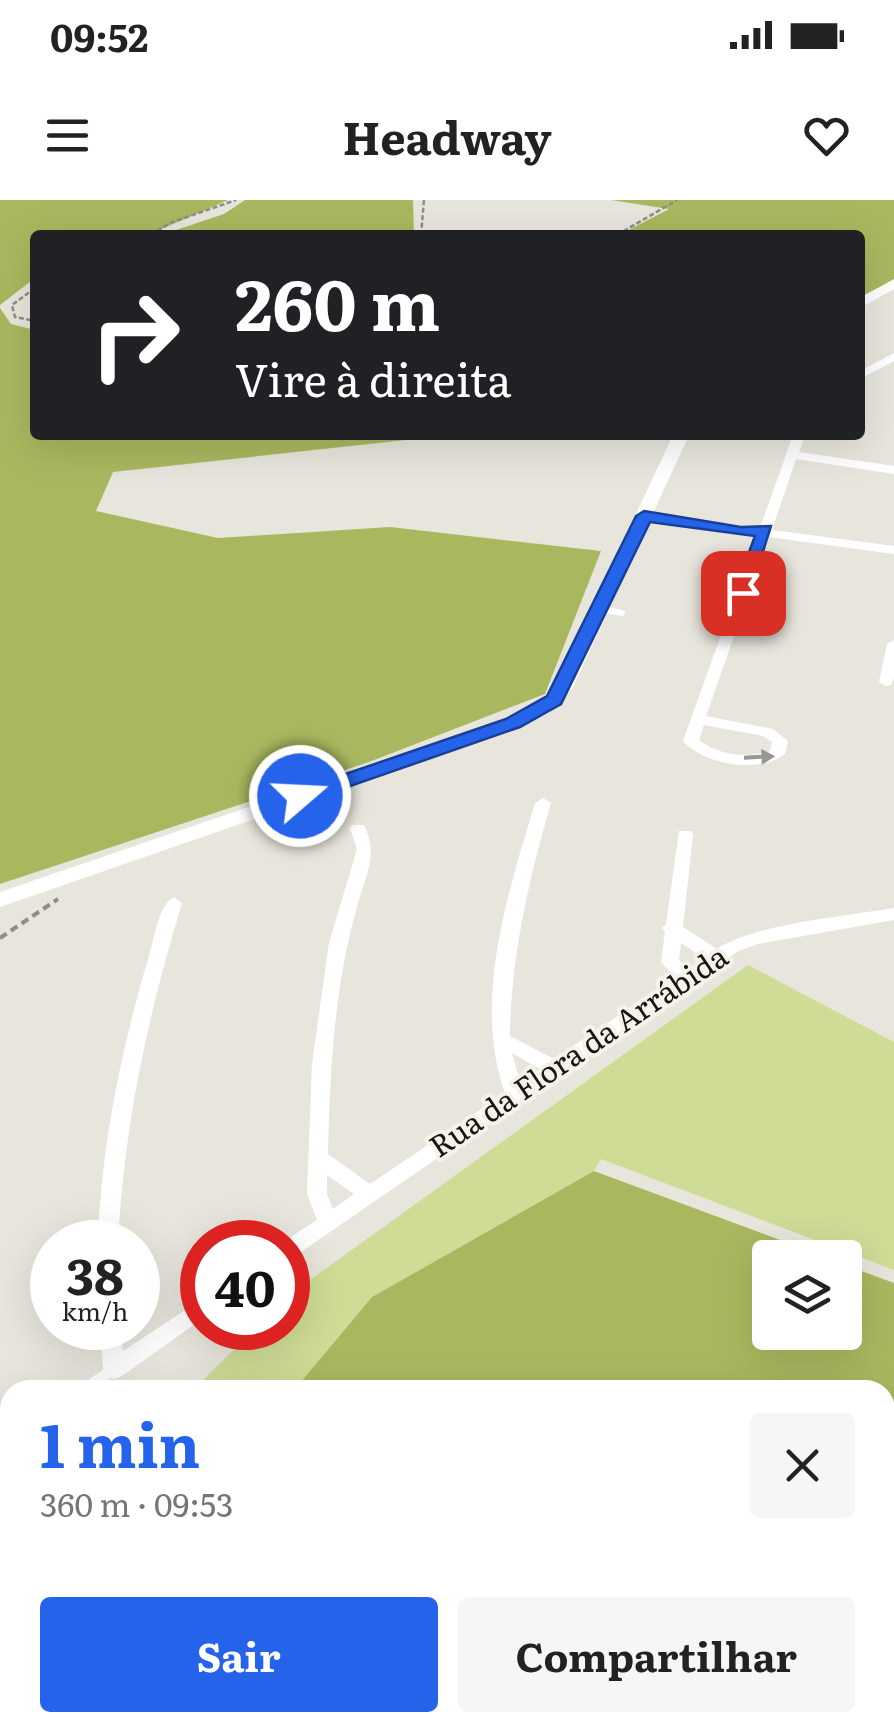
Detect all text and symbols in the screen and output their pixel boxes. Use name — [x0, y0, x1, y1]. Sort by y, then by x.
text: 09:52 — [50, 7, 149, 64]
text: Headway — [343, 102, 551, 169]
icon: menu — [40, 108, 95, 163]
icon: heart — [799, 108, 854, 163]
text: 260 m — [235, 249, 440, 353]
icon: right — [70, 270, 200, 400]
text: Vire à direita — [235, 344, 511, 411]
pin — [701, 551, 786, 636]
icon: arrive — [716, 566, 771, 621]
position arrow — [248, 744, 352, 848]
one-way arrow — [744, 749, 775, 765]
street label: Rua da Flora da Arrábida — [419, 932, 736, 1166]
speed limit sign: 40 — [180, 1220, 310, 1350]
text: 38 — [66, 1236, 124, 1310]
map controls — [752, 1240, 862, 1350]
button: layers — [752, 1240, 862, 1350]
text: km/h — [62, 1292, 128, 1329]
text: 1 min — [40, 1397, 200, 1486]
button: close — [750, 1413, 855, 1518]
text: 360 m · 09:53 — [40, 1479, 233, 1527]
button: Sair — [40, 1597, 438, 1712]
button: Compartilhar — [458, 1597, 855, 1712]

